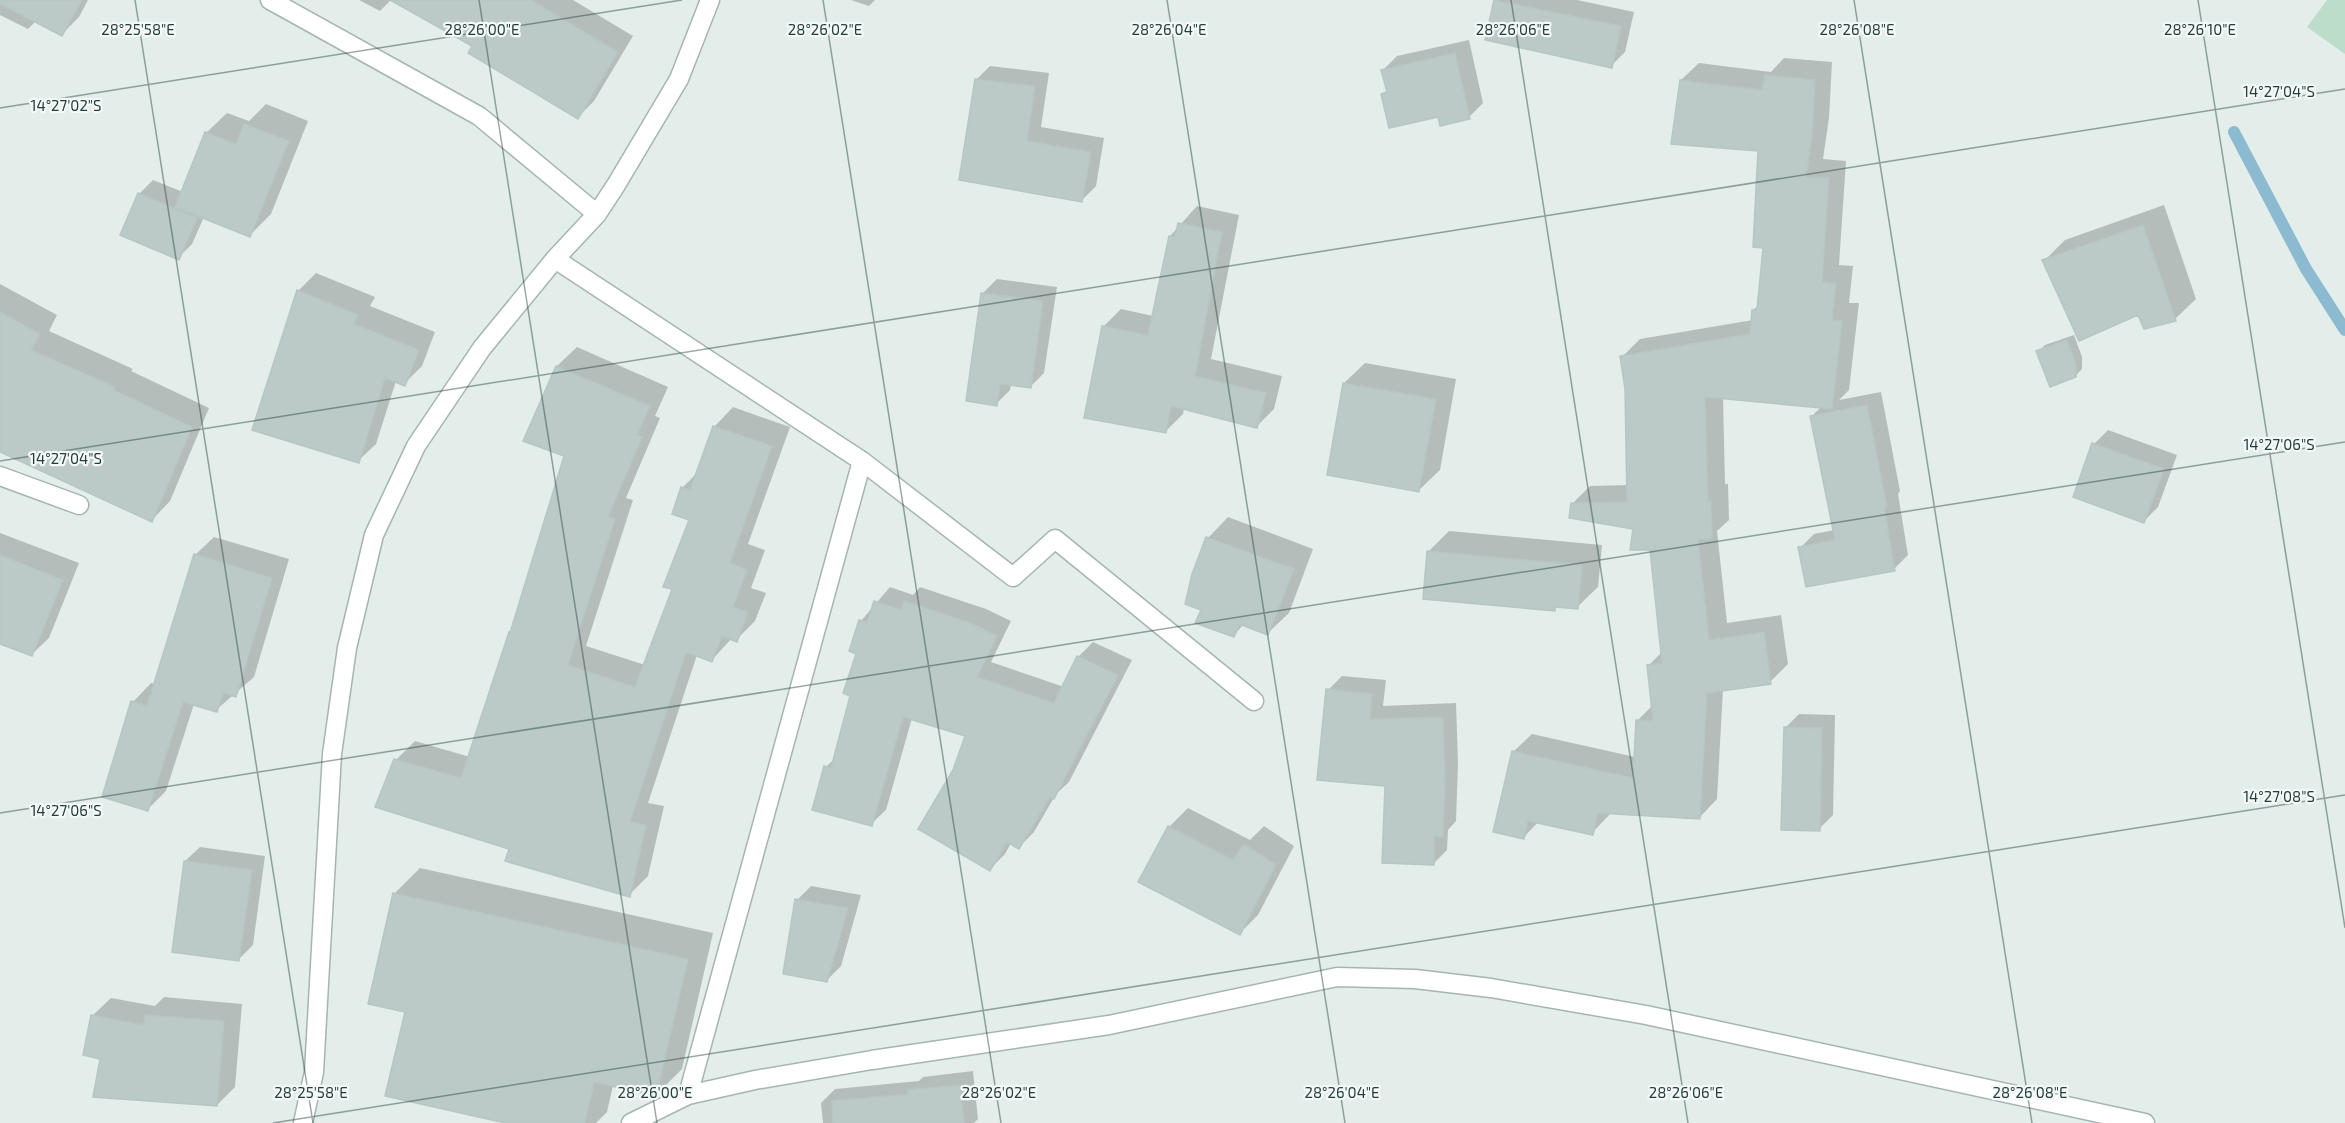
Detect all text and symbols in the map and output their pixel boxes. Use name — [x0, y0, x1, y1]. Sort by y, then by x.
text: 28°25'58"E — [101, 20, 175, 38]
text: 28°26'00"E — [445, 20, 519, 38]
text: 28°26'02"E — [788, 20, 862, 38]
text: 28°26'04"E — [1131, 20, 1207, 38]
text: 28°26'06"E — [1476, 20, 1550, 38]
text: 28°26'08"E — [1820, 20, 1894, 38]
text: 28°26'10"E — [2164, 20, 2236, 38]
text: 14°27'04"S — [2243, 82, 2315, 100]
text: 14°27'02"S — [30, 96, 102, 114]
text: 14°27'06"S — [2243, 435, 2315, 453]
text: 14°27'04"S — [30, 449, 102, 467]
text: 14°27'08"S — [2243, 787, 2315, 805]
text: 14°27'06"S — [30, 801, 102, 819]
text: 28°25'58"E — [274, 1083, 348, 1101]
text: 28°26'00"E — [618, 1083, 692, 1101]
text: 28°26'02"E — [962, 1083, 1036, 1101]
text: 28°26'04"E — [1304, 1083, 1380, 1101]
text: 28°26'06"E — [1649, 1083, 1723, 1101]
text: 28°26'08"E — [1993, 1083, 2067, 1101]

